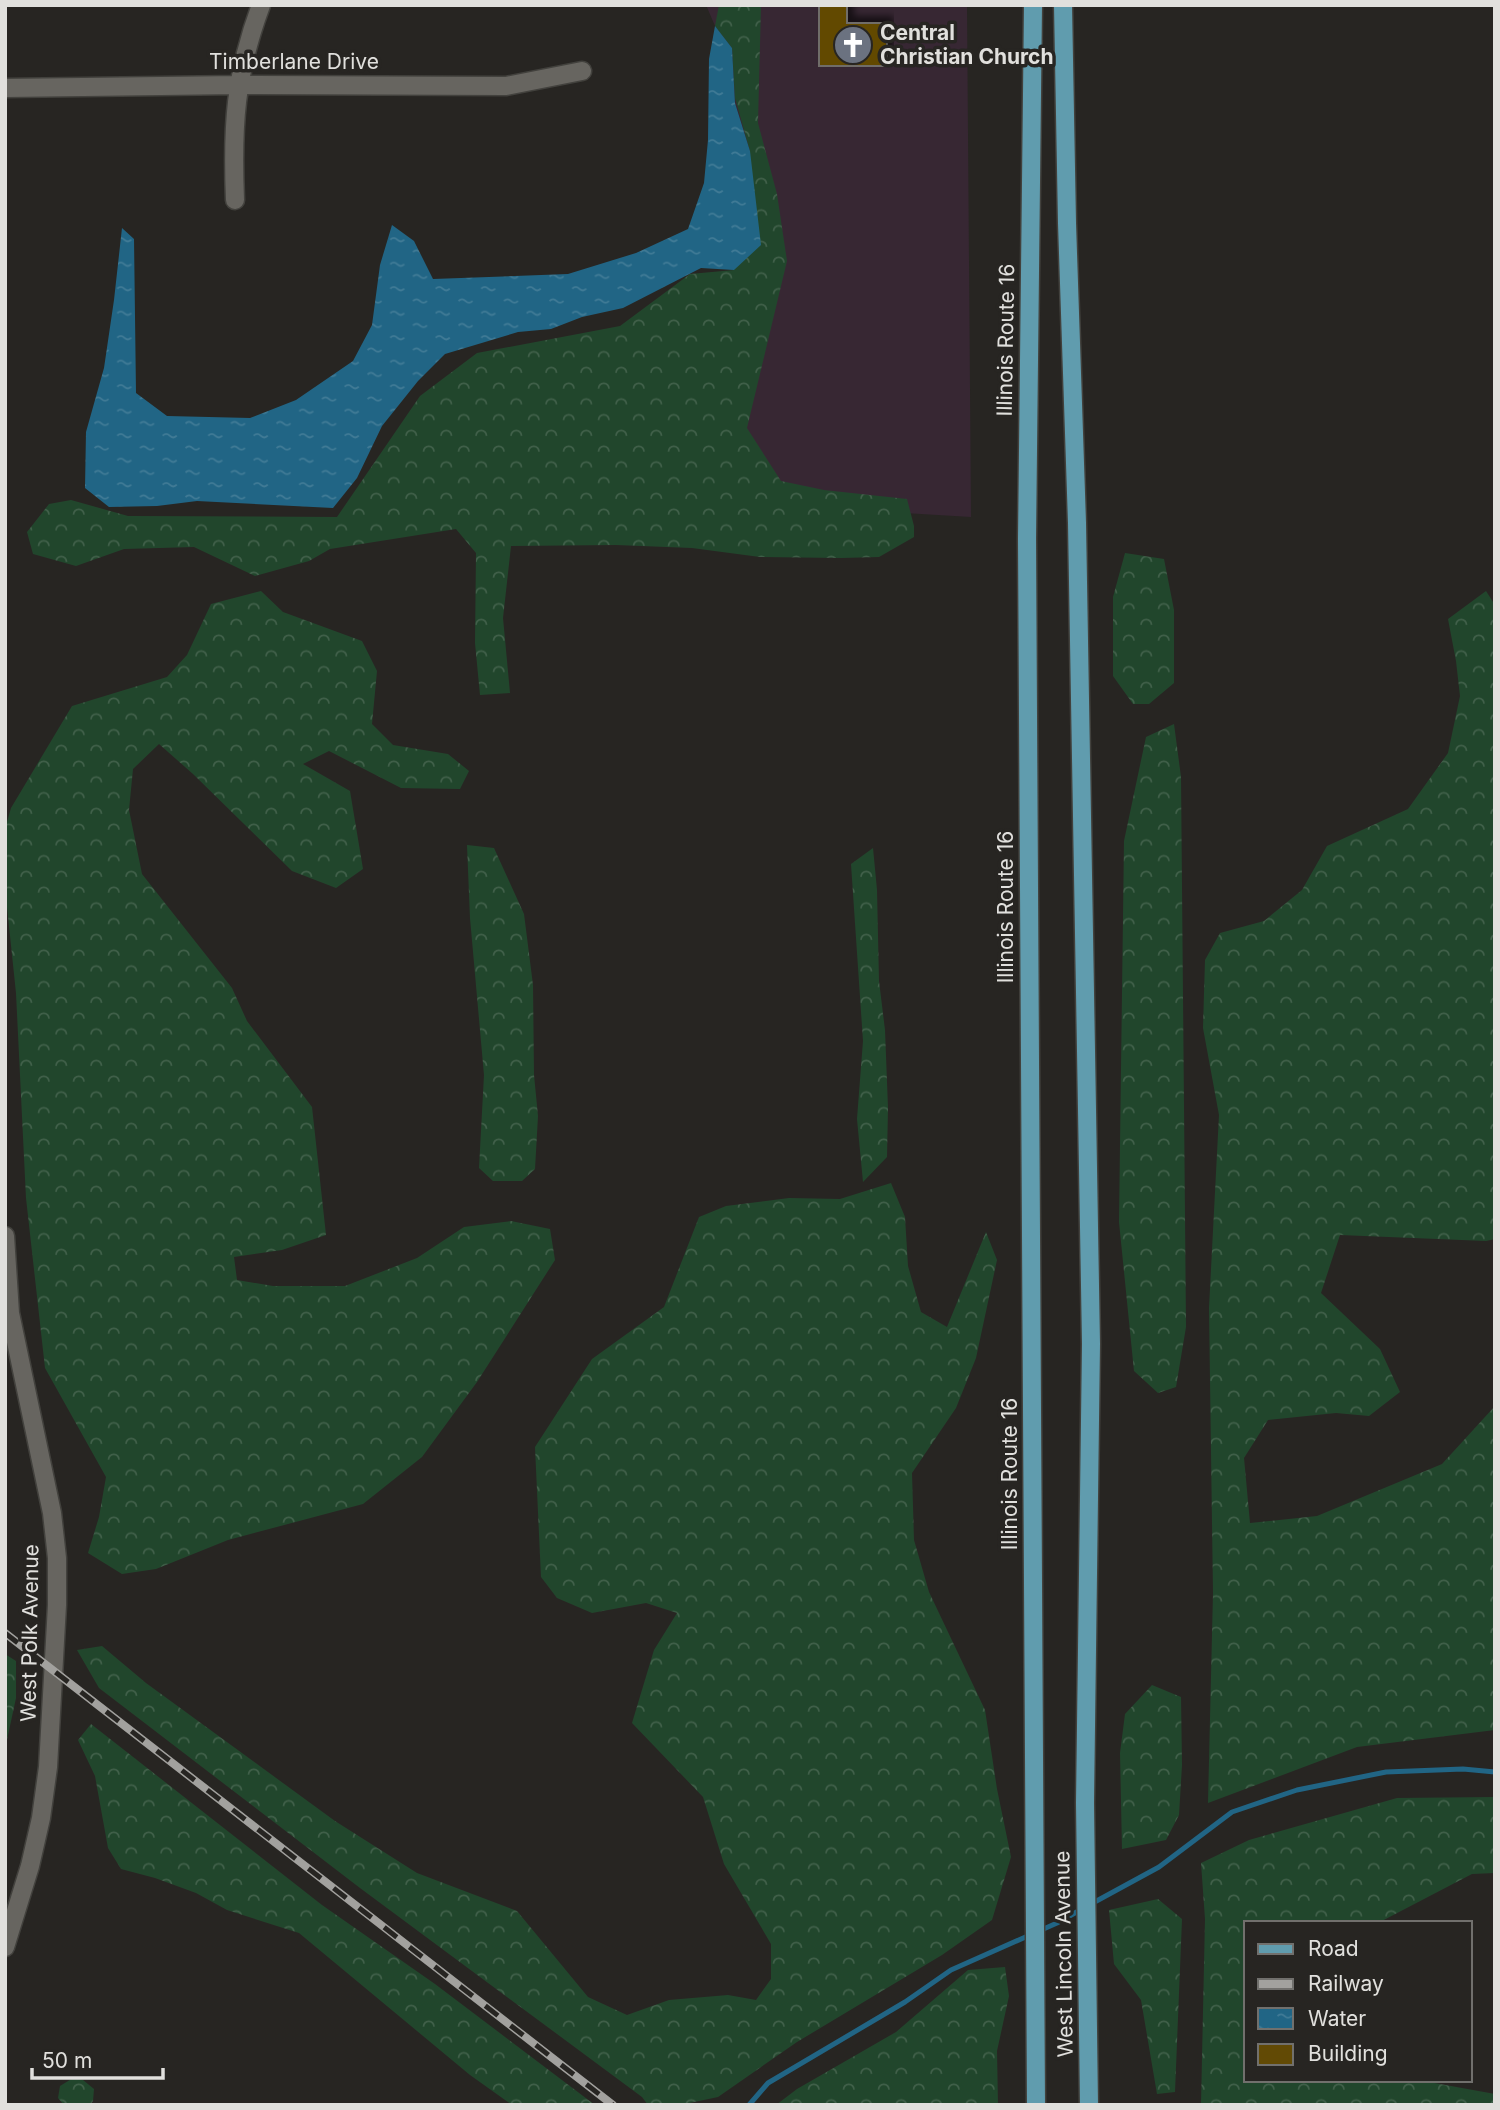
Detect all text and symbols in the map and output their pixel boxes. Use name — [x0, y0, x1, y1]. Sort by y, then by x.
place label: Central Christian Church — [880, 20, 1054, 69]
church icon: Central Christian Church — [832, 24, 874, 66]
street label: Timberlane Drive — [209, 49, 379, 74]
street label: Illinois Route 16 — [992, 263, 1019, 416]
street label: Illinois Route 16 — [993, 831, 1018, 983]
street label: Illinois Route 16 — [997, 1398, 1022, 1550]
street label: West Polk Avenue — [15, 1544, 44, 1722]
street label: West Lincoln Avenue — [1049, 1850, 1078, 2058]
legend — [1244, 1921, 1472, 2082]
text: Road — [1308, 1936, 1359, 1961]
text: Railway — [1308, 1971, 1384, 1996]
text: Water — [1308, 2006, 1366, 2031]
scale bar — [32, 2036, 163, 2080]
text: Building — [1308, 2041, 1388, 2066]
text: 50 m — [42, 2048, 92, 2073]

